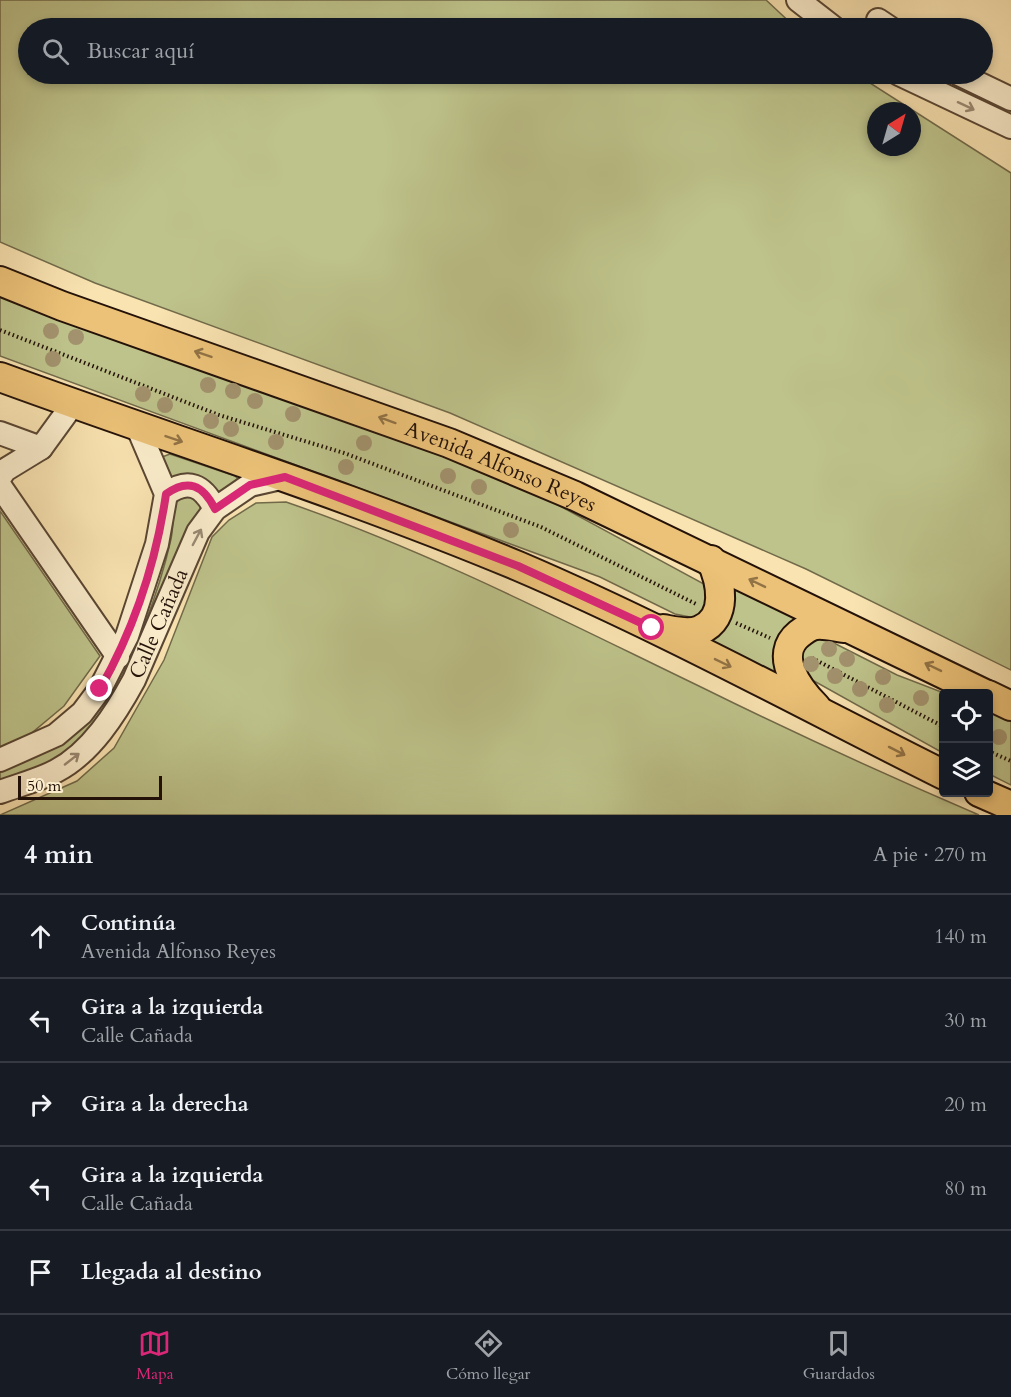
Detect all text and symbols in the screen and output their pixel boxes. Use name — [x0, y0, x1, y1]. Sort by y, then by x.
search box — [18, 18, 993, 84]
icon: search — [39, 35, 72, 68]
text: Buscar aquí — [87, 36, 194, 66]
one-way arrow — [956, 101, 974, 113]
north arrow — [867, 102, 921, 156]
one-way arrow — [194, 348, 213, 359]
one-way arrow — [378, 413, 397, 424]
street label: Avenida Alfonso Reyes — [401, 414, 601, 519]
one-way arrow — [164, 434, 183, 445]
one-way arrow — [191, 529, 203, 546]
street label: Calle Cañada — [122, 564, 195, 683]
one-way arrow — [749, 577, 767, 588]
route start — [638, 614, 664, 640]
one-way arrow — [714, 658, 732, 670]
one-way arrow — [925, 661, 943, 673]
route end — [86, 675, 112, 701]
map controls — [939, 689, 993, 797]
button: locate — [939, 689, 993, 743]
button: layers — [939, 743, 993, 797]
one-way arrow — [888, 745, 905, 757]
one-way arrow — [63, 753, 79, 766]
scale bar — [18, 773, 162, 800]
text: 50 m — [27, 775, 61, 797]
text: 4 min — [24, 837, 93, 872]
text: A pie · 270 m — [873, 841, 987, 868]
text: Continúa — [81, 908, 176, 938]
icon: ahead — [24, 920, 57, 953]
text: 140 m — [934, 923, 987, 950]
text: Avenida Alfonso Reyes — [81, 938, 276, 965]
text: Gira a la izquierda — [81, 992, 264, 1022]
icon: left — [24, 1004, 57, 1037]
text: 30 m — [944, 1007, 987, 1034]
text: Calle Cañada — [81, 1022, 193, 1049]
icon: right — [24, 1088, 57, 1121]
text: Gira a la derecha — [81, 1089, 249, 1119]
text: 20 m — [944, 1091, 987, 1118]
text: Gira a la izquierda — [81, 1160, 264, 1190]
icon: left — [24, 1172, 57, 1205]
text: 80 m — [944, 1175, 987, 1202]
text: Calle Cañada — [81, 1190, 193, 1217]
icon: arrive — [24, 1256, 57, 1289]
text: Llegada al destino — [81, 1257, 262, 1287]
tab: Mapa — [136, 1327, 174, 1385]
tab: Cómo llegar — [446, 1327, 530, 1385]
tab: Guardados — [803, 1327, 875, 1385]

